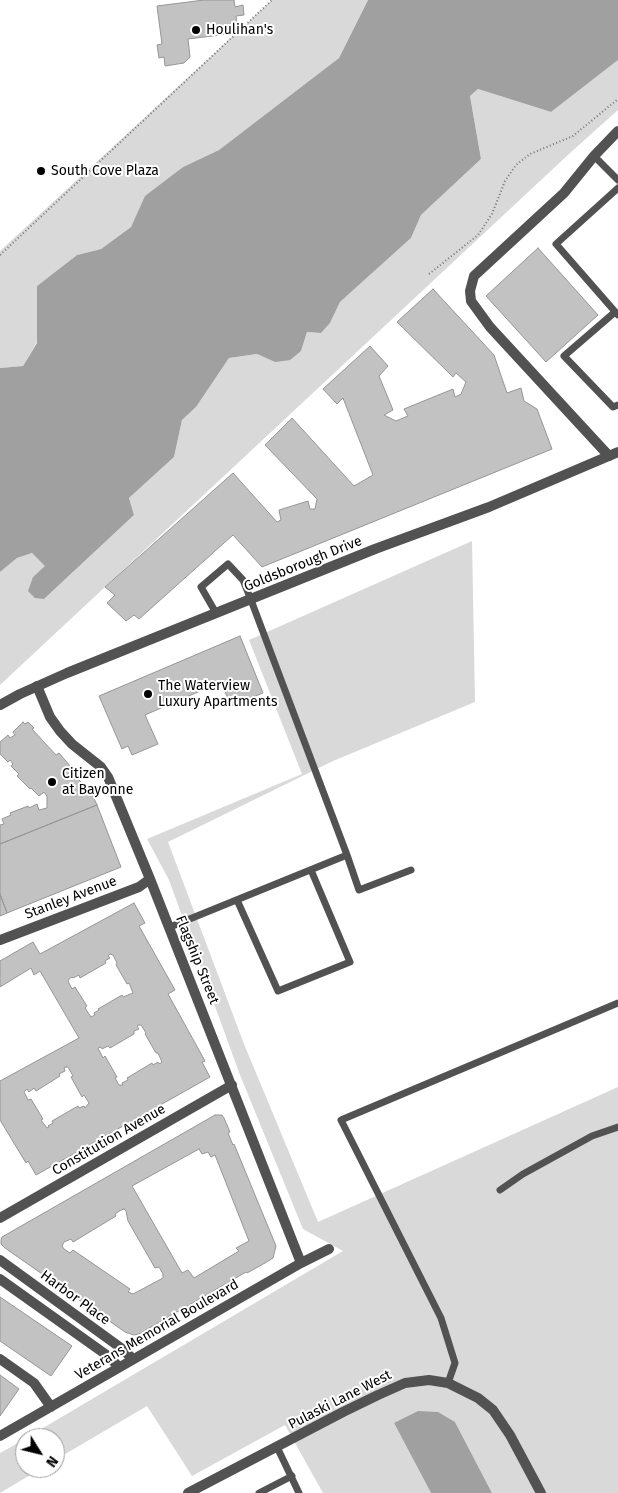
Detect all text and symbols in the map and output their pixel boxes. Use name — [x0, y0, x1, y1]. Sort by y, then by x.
place label: Houlihan's — [206, 22, 273, 38]
marker: Houlihan's — [190, 24, 202, 36]
place label: South Cove Plaza — [51, 163, 159, 179]
marker: South Cove Plaza — [35, 165, 47, 177]
street label: Goldsborough Drive — [242, 533, 364, 595]
place label: The Waterview Luxury Apartments — [158, 678, 277, 710]
marker: The Waterview Luxury Apartments — [142, 688, 154, 700]
place label: Citizen at Bayonne — [62, 766, 133, 799]
marker: Citizen at Bayonne — [46, 776, 58, 788]
street label: Stanley Avenue — [23, 873, 119, 923]
street label: Flagship Street — [172, 913, 222, 1007]
street label: Constitution Avenue — [49, 1101, 169, 1179]
street label: Harbor Place — [37, 1267, 113, 1329]
street label: Veterans Memorial Boulevard — [72, 1276, 242, 1384]
street label: Pulaski Lane West — [286, 1367, 394, 1433]
north arrow — [15, 1428, 65, 1478]
text: N — [42, 1453, 61, 1470]

